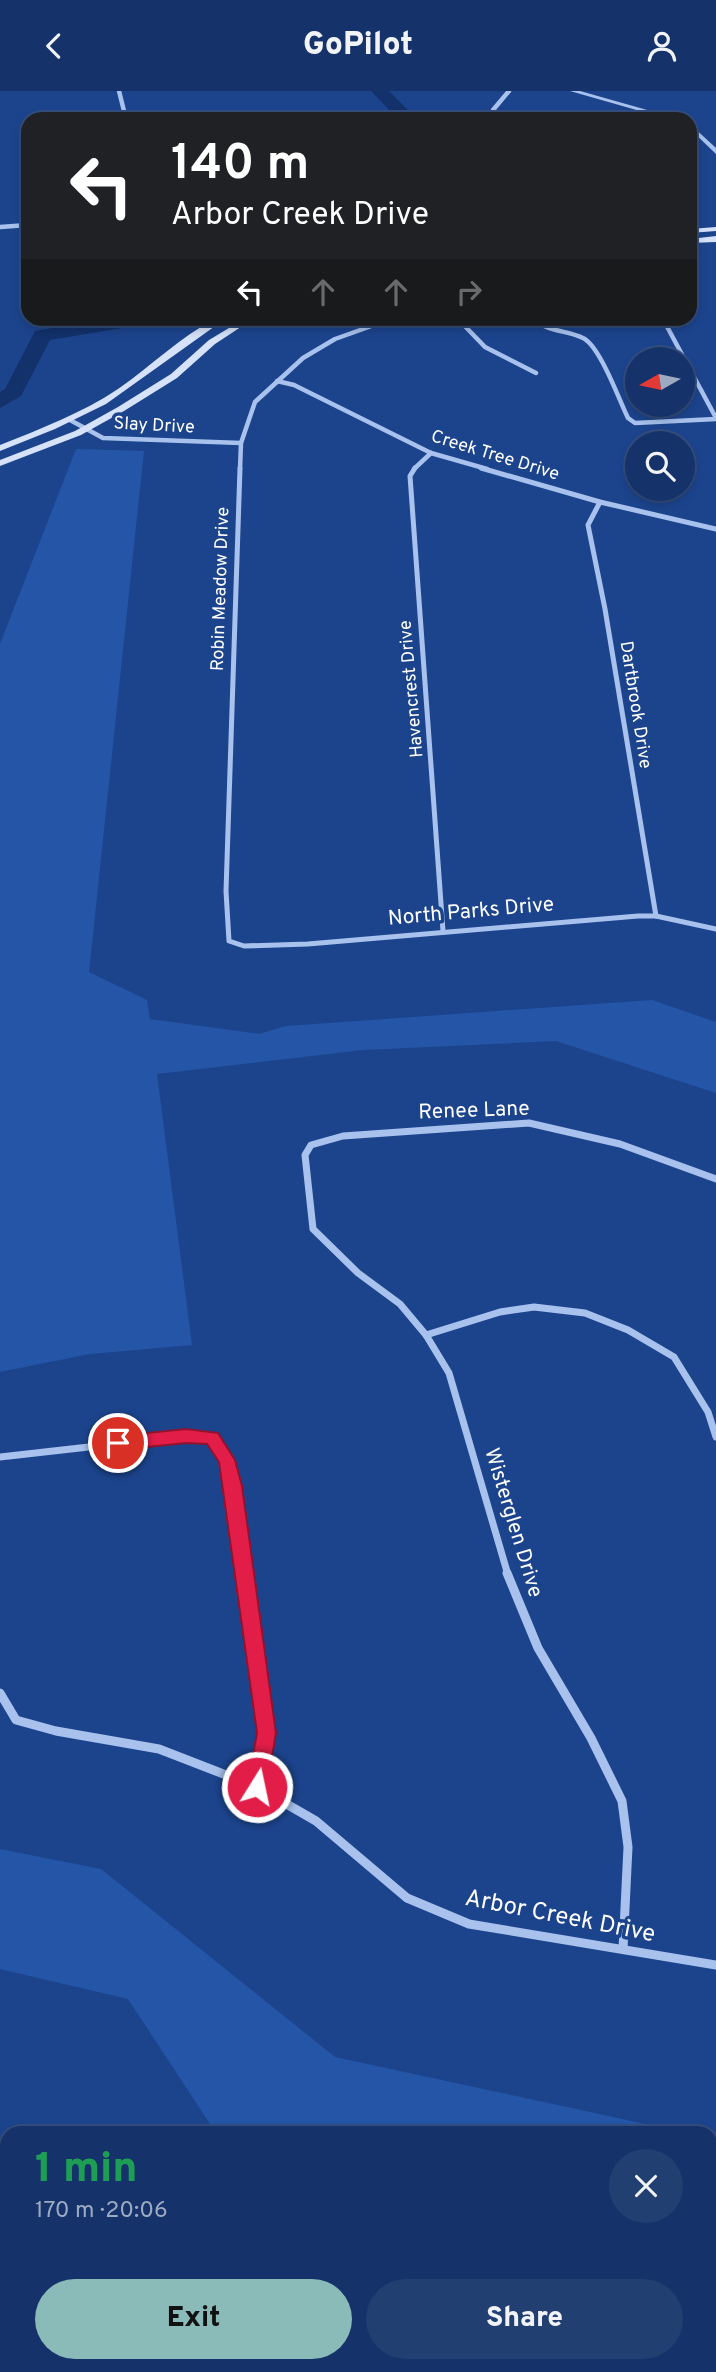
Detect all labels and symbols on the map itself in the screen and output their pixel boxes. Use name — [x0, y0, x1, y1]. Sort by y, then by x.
north arrow — [625, 347, 695, 417]
street label: Slay Drive — [113, 412, 195, 440]
street label: Creek Tree Drive — [428, 426, 562, 486]
street label: Robin Meadow Drive — [207, 507, 235, 671]
street label: Havencrest Drive — [395, 619, 429, 759]
street label: Dartbrook Drive — [614, 640, 656, 770]
street label: North Parks Drive — [387, 891, 555, 933]
street label: Renee Lane — [418, 1096, 530, 1126]
pin — [88, 1413, 148, 1473]
street label: Wisterglen Drive — [477, 1445, 549, 1601]
position arrow — [220, 1750, 294, 1824]
street label: Arbor Creek Drive — [462, 1884, 658, 1950]

